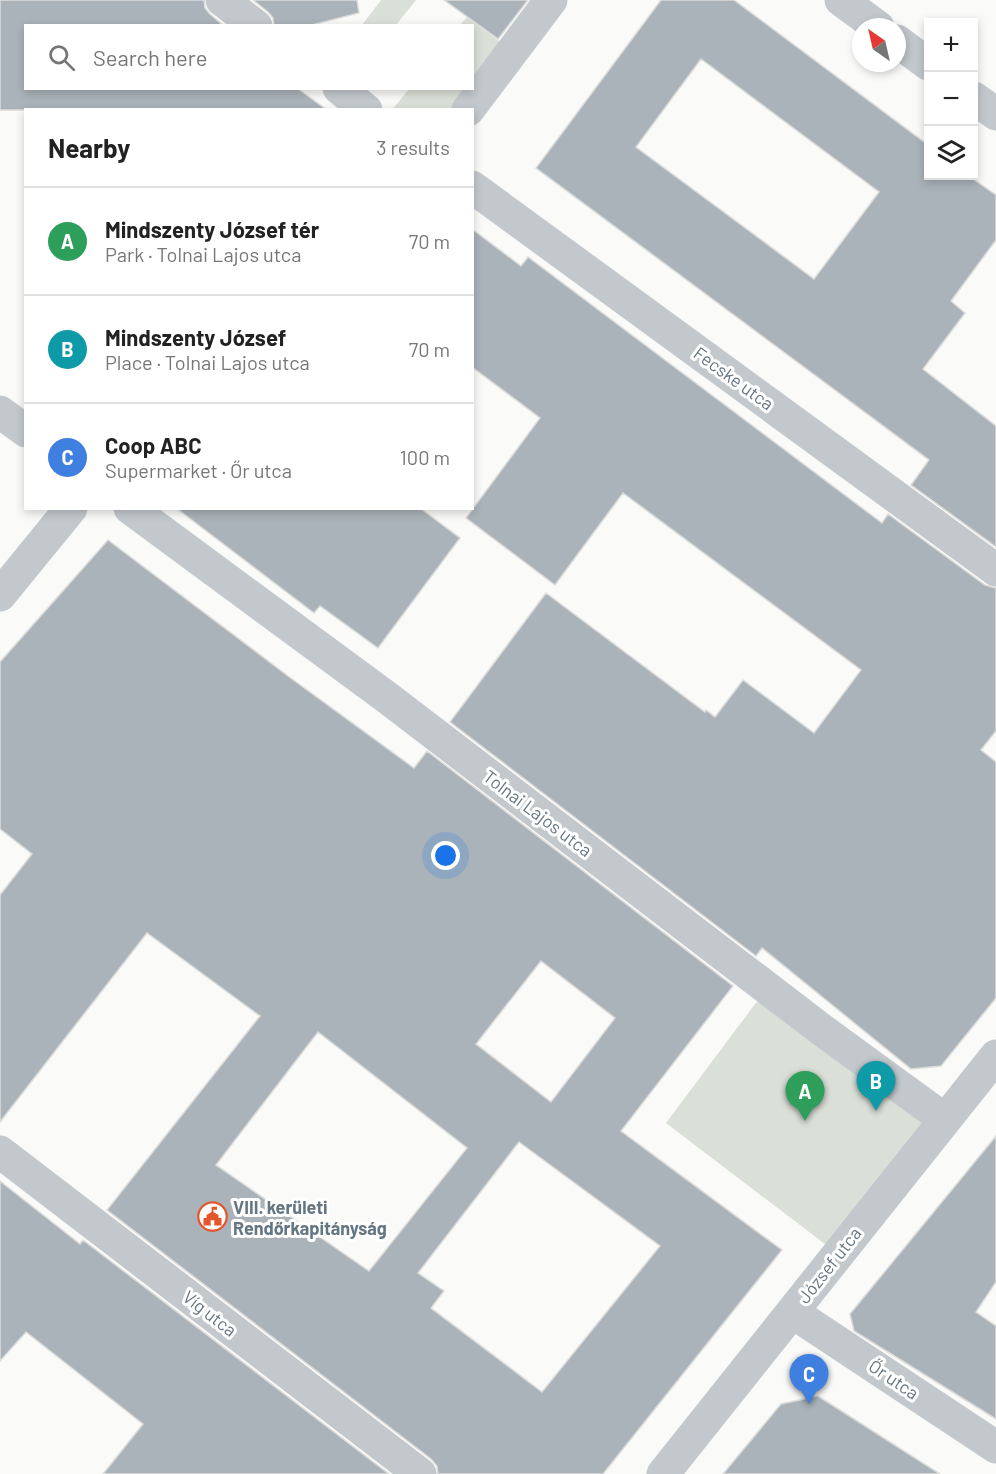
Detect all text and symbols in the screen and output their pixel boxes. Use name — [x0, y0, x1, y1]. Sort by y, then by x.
north arrow — [852, 18, 906, 72]
map controls — [924, 18, 978, 180]
button: + — [924, 18, 978, 72]
search box — [24, 24, 474, 90]
icon: search — [45, 41, 78, 74]
text: Search here — [93, 44, 207, 70]
button: − — [924, 72, 978, 126]
button: layers — [924, 126, 978, 180]
text: Nearby — [48, 132, 130, 163]
text: 3 results — [376, 135, 450, 159]
text: Mindszenty József tér — [105, 216, 319, 242]
text: A — [61, 229, 74, 253]
text: 70 m — [409, 229, 450, 253]
text: Park · Tolnai Lajos utca — [105, 242, 301, 266]
text: Mindszenty József — [105, 324, 286, 350]
text: B — [61, 337, 74, 361]
text: 70 m — [409, 337, 450, 361]
street label: Fecske utca — [690, 342, 778, 414]
text: Place · Tolnai Lajos utca — [105, 350, 310, 374]
text: Coop ABC — [105, 432, 202, 458]
text: C — [61, 445, 74, 469]
text: 100 m — [400, 445, 450, 469]
text: Supermarket · Őr utca — [105, 458, 292, 482]
street label: Tolnai Lajos utca — [479, 765, 597, 861]
your location — [431, 841, 460, 870]
pin: B — [856, 1062, 896, 1111]
pin: A — [786, 1072, 824, 1121]
place label: VIII. kerületi Rendőrkapitányság — [233, 1196, 387, 1239]
public building icon: VIII. kerületi Rendőrkapitányság — [196, 1201, 228, 1233]
street label: József utca — [792, 1223, 866, 1307]
street label: Víg utca — [179, 1285, 241, 1341]
pin: C — [790, 1354, 828, 1404]
street label: Őr utca — [865, 1354, 923, 1404]

